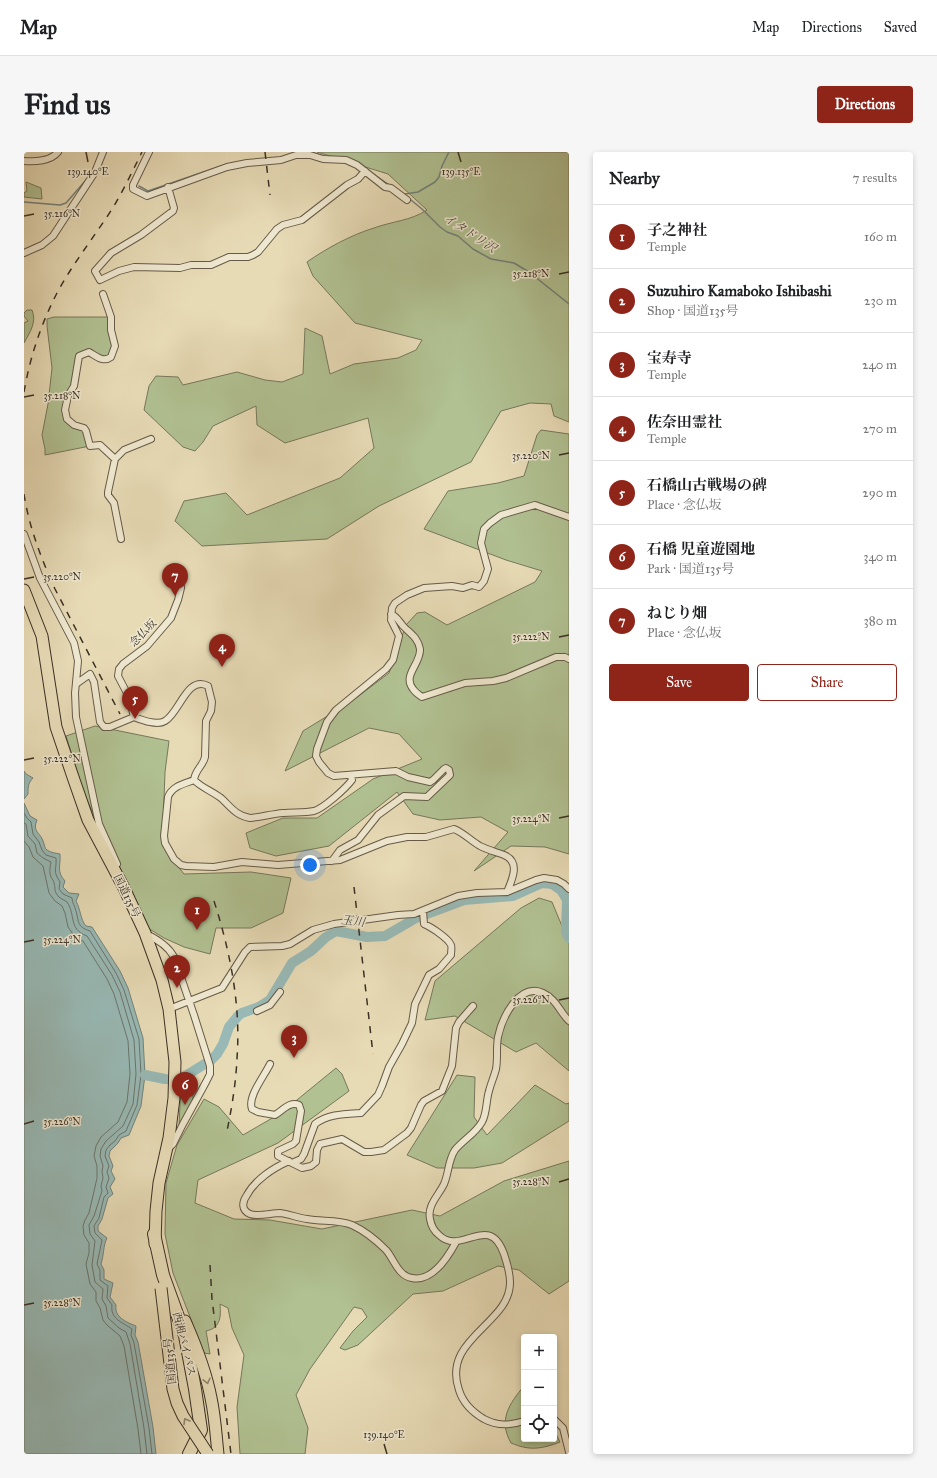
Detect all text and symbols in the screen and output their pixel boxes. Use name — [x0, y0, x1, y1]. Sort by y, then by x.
text: Map — [20, 16, 57, 39]
text: Map — [752, 19, 779, 36]
text: Directions — [801, 19, 862, 36]
text: Saved — [884, 19, 917, 36]
button: Directions — [817, 86, 913, 123]
text: Find us — [24, 87, 110, 122]
text: 139.140°E — [67, 166, 109, 178]
text: 139.135°E — [442, 166, 480, 178]
text: Nearby — [609, 168, 660, 189]
text: 7 results — [853, 170, 897, 186]
text: 35.216°N — [44, 208, 81, 220]
water label: イタドリ沢 — [441, 211, 501, 256]
text: 子之神社 — [647, 221, 707, 239]
text: 1 — [619, 229, 625, 245]
text: 160 m — [864, 229, 897, 245]
text: Temple — [647, 239, 687, 255]
text: 35.218°N — [513, 268, 550, 280]
text: Suzuhiro Kamaboko Ishibashi — [647, 282, 832, 300]
text: 2 — [619, 293, 625, 309]
text: 230 m — [864, 293, 897, 309]
text: Shop · 国道135号 — [647, 303, 739, 319]
text: 宝寿寺 — [647, 349, 692, 367]
text: 3 — [619, 357, 625, 373]
text: 240 m — [862, 357, 897, 373]
text: Temple — [647, 367, 687, 383]
text: 35.218°N — [44, 390, 81, 402]
text: 佐奈田霊社 — [647, 413, 722, 431]
text: 4 — [618, 421, 626, 437]
text: 270 m — [863, 421, 897, 437]
text: Temple — [647, 431, 687, 447]
text: 35.220°N — [512, 450, 551, 462]
text: 石橋山古戦場の碑 — [647, 476, 767, 494]
text: 5 — [619, 485, 625, 501]
text: 290 m — [862, 485, 897, 501]
text: Place · 念仏坂 — [647, 497, 722, 513]
text: 石橋 児童遊園地 — [647, 540, 755, 558]
text: 6 — [619, 549, 625, 565]
text: 340 m — [863, 549, 897, 565]
text: Park · 国道135号 — [647, 561, 734, 577]
pin: 7 — [162, 563, 188, 596]
text: 35.220°N — [43, 571, 82, 583]
text: ねじり畑 — [647, 604, 707, 622]
text: 7 — [619, 613, 625, 629]
text: 380 m — [864, 613, 897, 629]
street label: 念仏坂 — [127, 617, 159, 649]
text: Place · 念仏坂 — [647, 625, 722, 641]
text: 35.222°N — [512, 631, 550, 643]
pin: 4 — [209, 634, 235, 667]
button: Save — [609, 664, 749, 701]
button: Share — [757, 664, 897, 701]
pin: 5 — [122, 686, 148, 719]
text: 35.222°N — [43, 753, 81, 765]
text: 35.224°N — [512, 813, 551, 825]
your location — [300, 855, 320, 875]
street label: 国道135号 — [111, 872, 143, 920]
pin: 1 — [184, 897, 210, 930]
water label: 玉川 — [340, 913, 368, 930]
text: 35.224°N — [43, 934, 82, 946]
pin: 2 — [164, 955, 190, 988]
text: 35.226°N — [512, 994, 550, 1006]
pin: 3 — [281, 1025, 307, 1058]
pin: 6 — [172, 1072, 198, 1105]
text: 35.226°N — [43, 1116, 81, 1128]
text: 35.228°N — [512, 1176, 550, 1188]
text: 35.228°N — [43, 1297, 81, 1309]
street label: 西湘バイパス — [170, 1311, 198, 1377]
map controls — [521, 1334, 557, 1442]
button: + — [521, 1334, 557, 1370]
street label: 国道135号 — [161, 1337, 179, 1385]
button: − — [521, 1370, 557, 1406]
one-way arrow — [203, 1378, 211, 1385]
button: locate — [521, 1406, 557, 1442]
one-way arrow — [184, 1418, 191, 1425]
text: 139.140°E — [363, 1429, 405, 1441]

